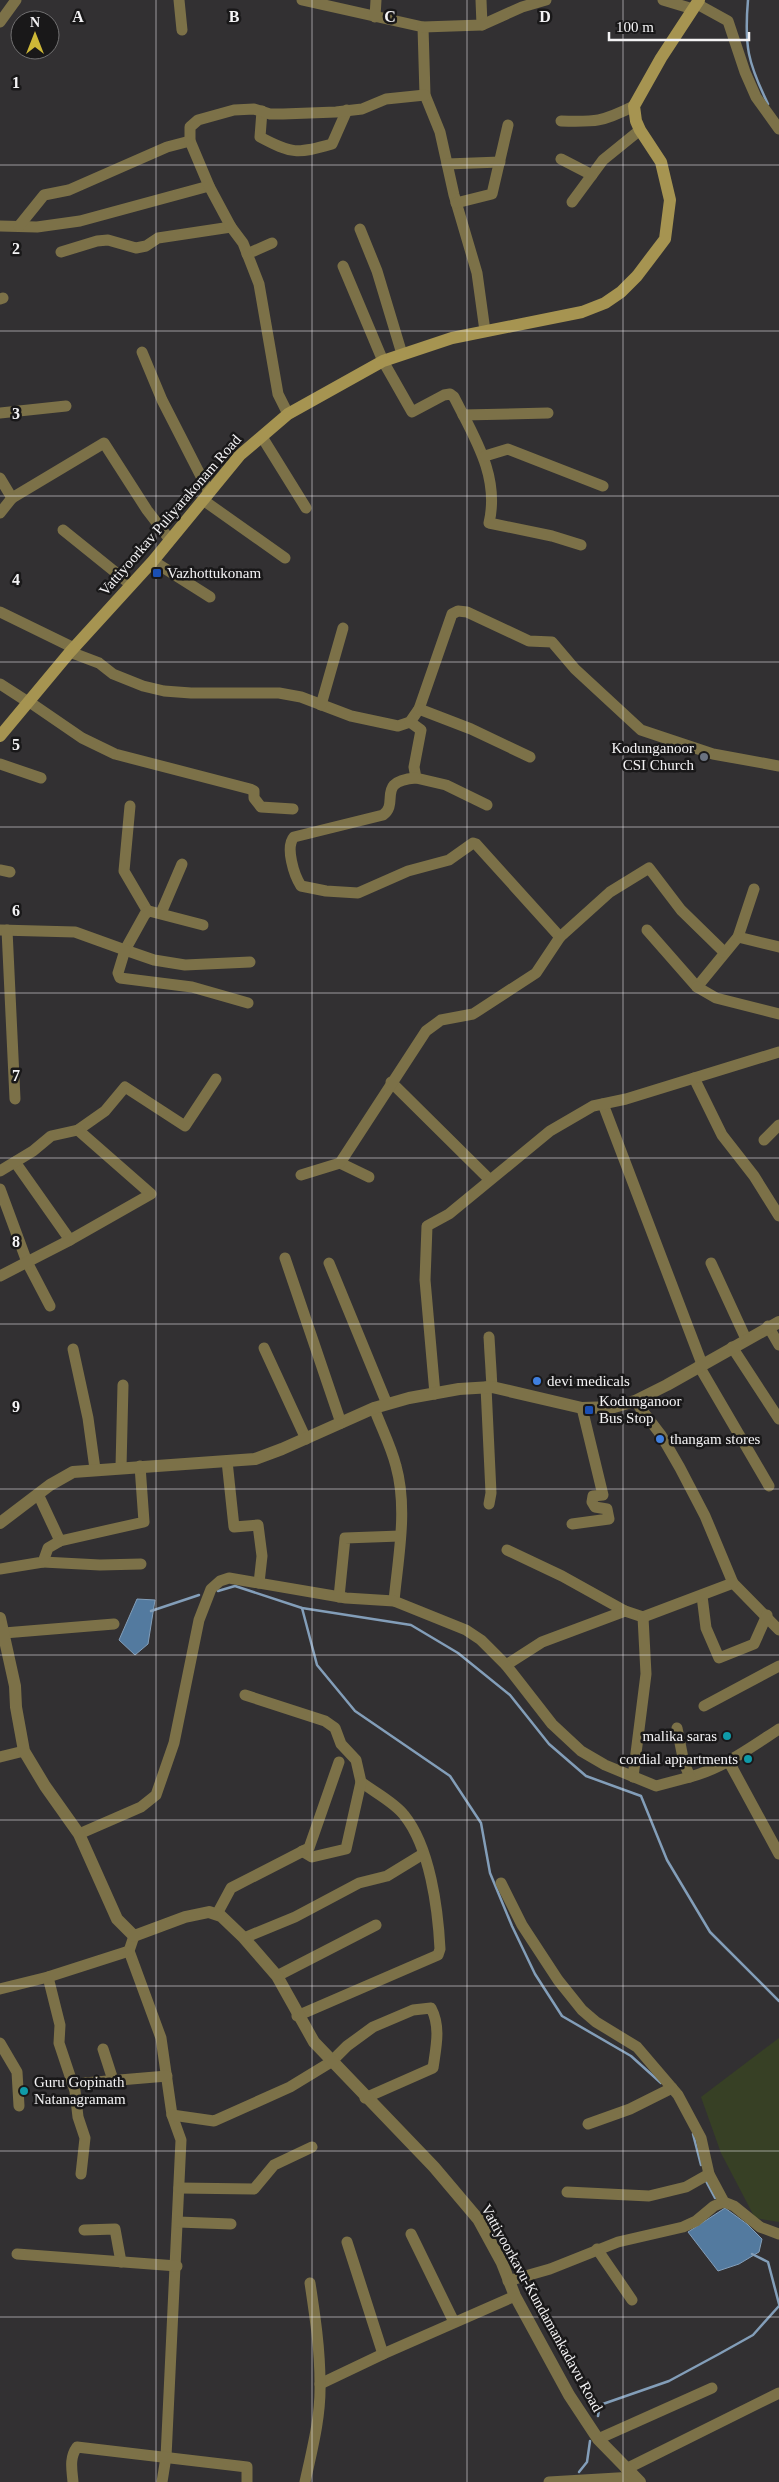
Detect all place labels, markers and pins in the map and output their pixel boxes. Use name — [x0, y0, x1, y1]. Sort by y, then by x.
place label: Vazhottukonam — [167, 565, 261, 581]
marker: Vazhottukonam — [151, 567, 163, 579]
place label: Kodunganoor CSI Church — [612, 740, 695, 773]
marker: Kodunganoor CSI Church — [698, 751, 710, 763]
place label: devi medicals — [547, 1373, 630, 1389]
marker: devi medicals — [531, 1375, 543, 1387]
place label: Kodunganoor Bus Stop — [599, 1393, 682, 1426]
marker: Kodunganoor Bus Stop — [583, 1404, 595, 1416]
place label: thangam stores — [670, 1431, 761, 1447]
marker: thangam stores — [654, 1433, 666, 1445]
place label: malika saras — [642, 1728, 717, 1744]
marker: malika saras — [721, 1730, 733, 1742]
place label: cordial appartments — [619, 1751, 738, 1767]
marker: cordial appartments — [742, 1753, 754, 1765]
place label: Guru Gopinath Natanagramam — [34, 2074, 126, 2107]
marker: Guru Gopinath Natanagramam — [18, 2085, 30, 2097]

